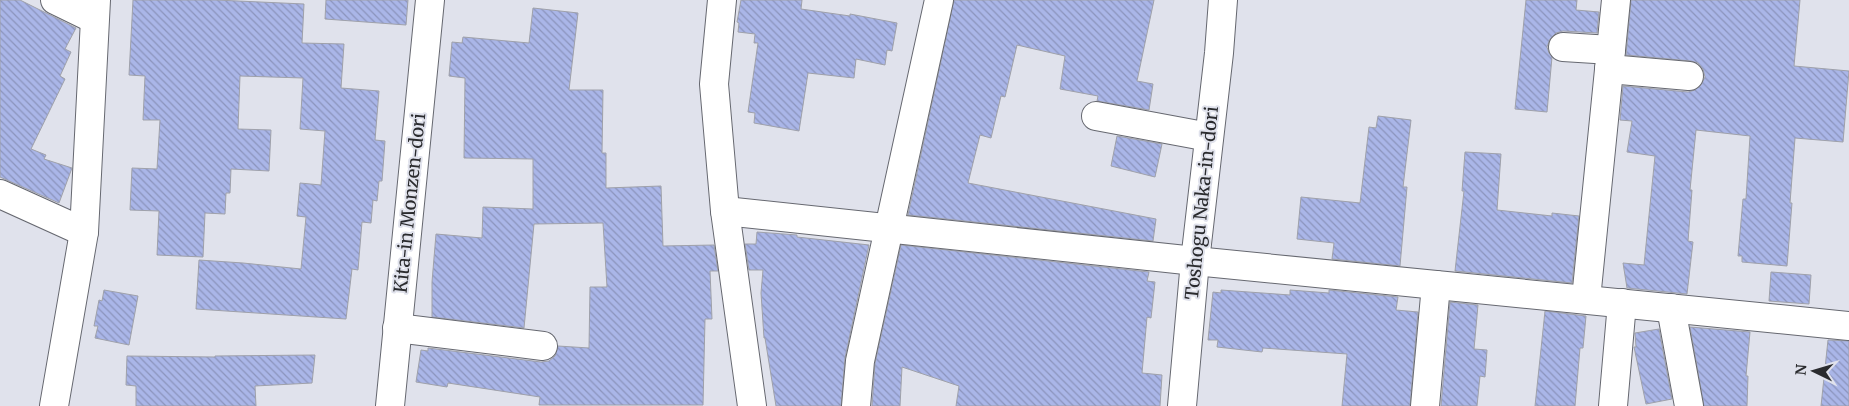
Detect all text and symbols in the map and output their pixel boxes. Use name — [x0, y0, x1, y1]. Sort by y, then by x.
street label: Toshogu Naka-in-dori — [1180, 105, 1223, 301]
street label: Kita-in Monzen-dori — [389, 112, 430, 294]
north arrow — [1789, 346, 1839, 396]
text: N — [1792, 364, 1810, 376]

